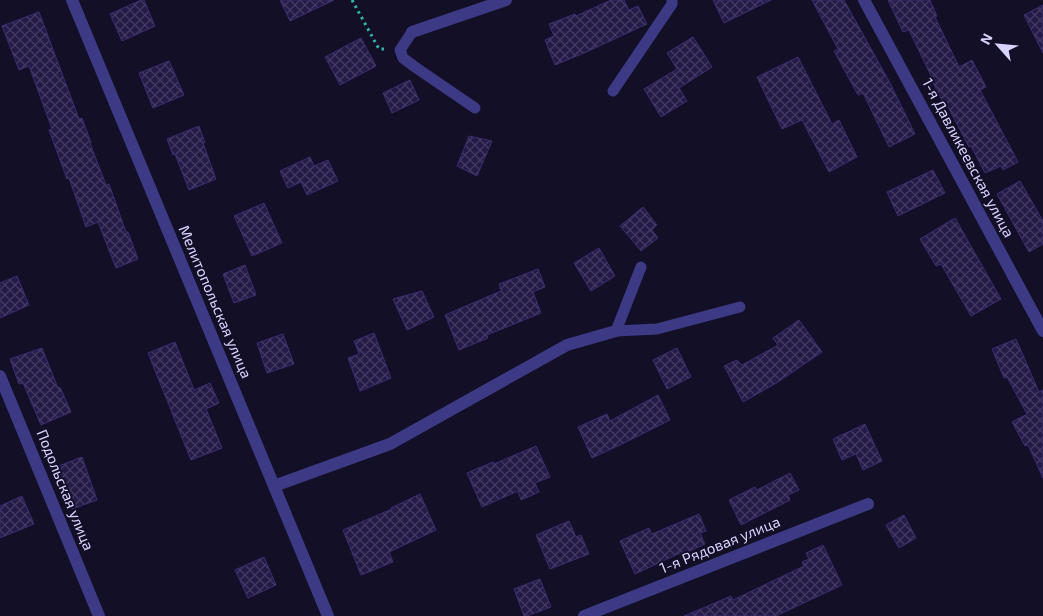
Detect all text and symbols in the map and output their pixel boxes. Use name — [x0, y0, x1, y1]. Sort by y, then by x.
north arrow — [973, 20, 1023, 70]
text: N — [976, 31, 996, 47]
street label: 1-я Давликеевская улица — [918, 75, 1019, 241]
street label: Мелитопольская улица — [175, 222, 256, 381]
street label: Подольская улица — [33, 427, 98, 553]
street label: 1-я Рядовая улица — [657, 512, 783, 577]

